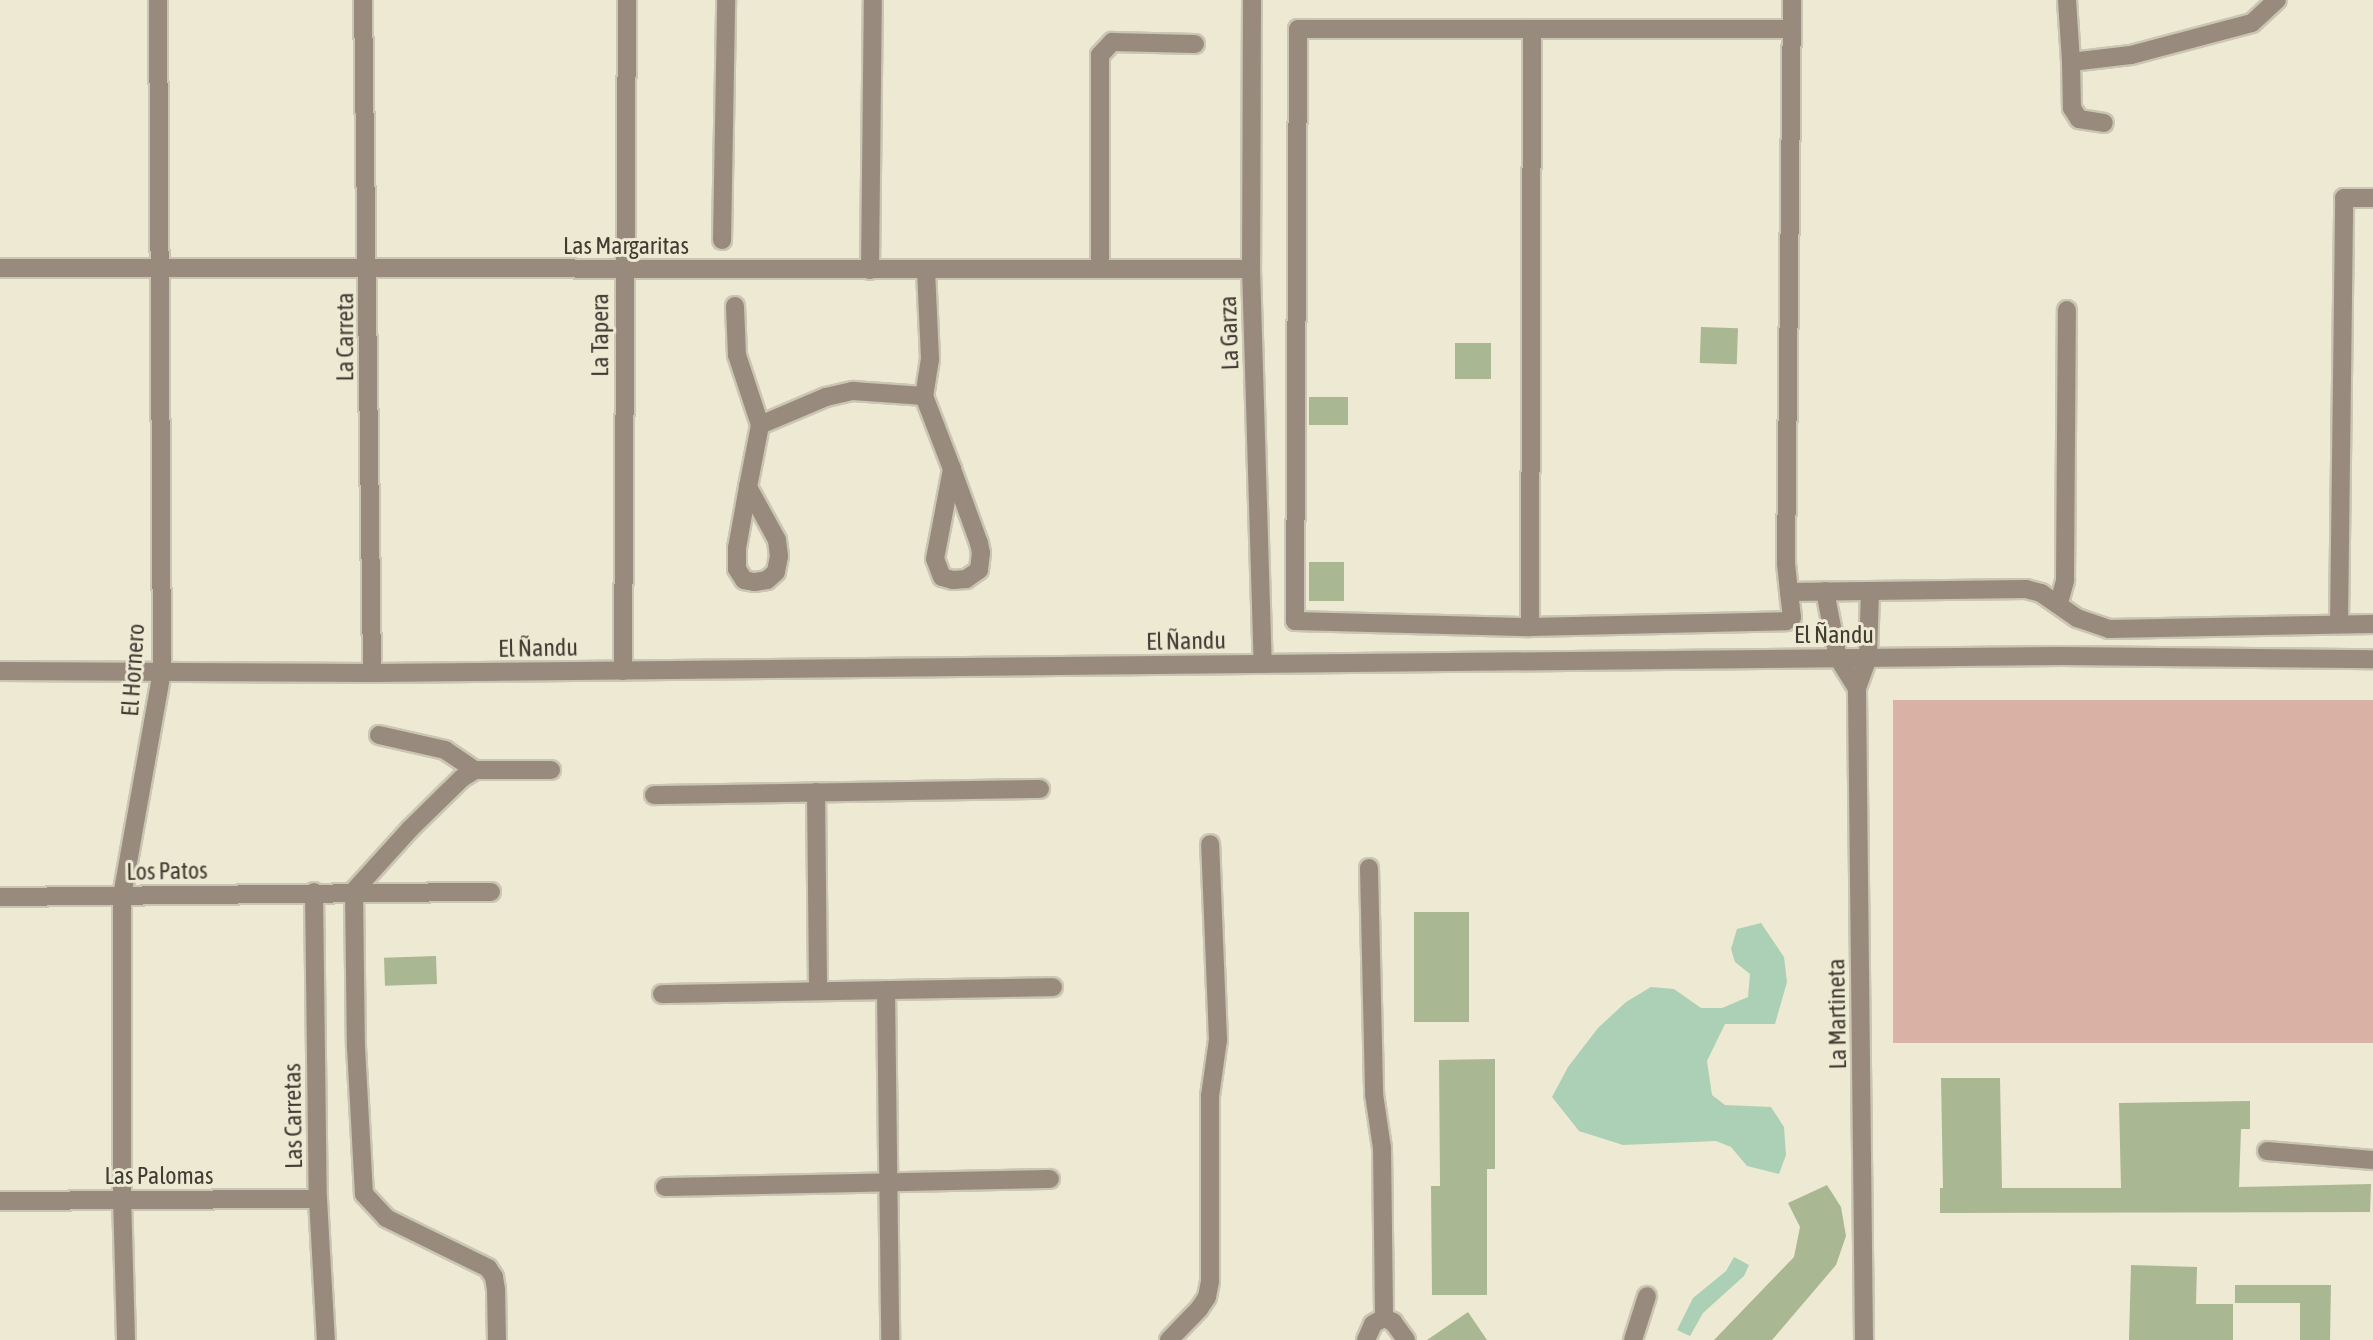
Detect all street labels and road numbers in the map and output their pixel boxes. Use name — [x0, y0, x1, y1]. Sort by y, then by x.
street label: Las Margaritas — [563, 232, 689, 260]
street label: La Carreta — [331, 293, 359, 381]
street label: La Tapera — [586, 293, 614, 377]
street label: La Garza — [1213, 295, 1245, 371]
street label: El Ñandu — [1794, 621, 1874, 649]
street label: El Hornero — [115, 623, 151, 717]
street label: El Ñandu — [1146, 626, 1226, 656]
street label: El Ñandu — [498, 633, 578, 663]
street label: Los Patos — [126, 856, 208, 886]
street label: La Martineta — [1822, 958, 1852, 1070]
street label: Las Carretas — [278, 1063, 308, 1169]
street label: Las Palomas — [105, 1162, 213, 1190]

